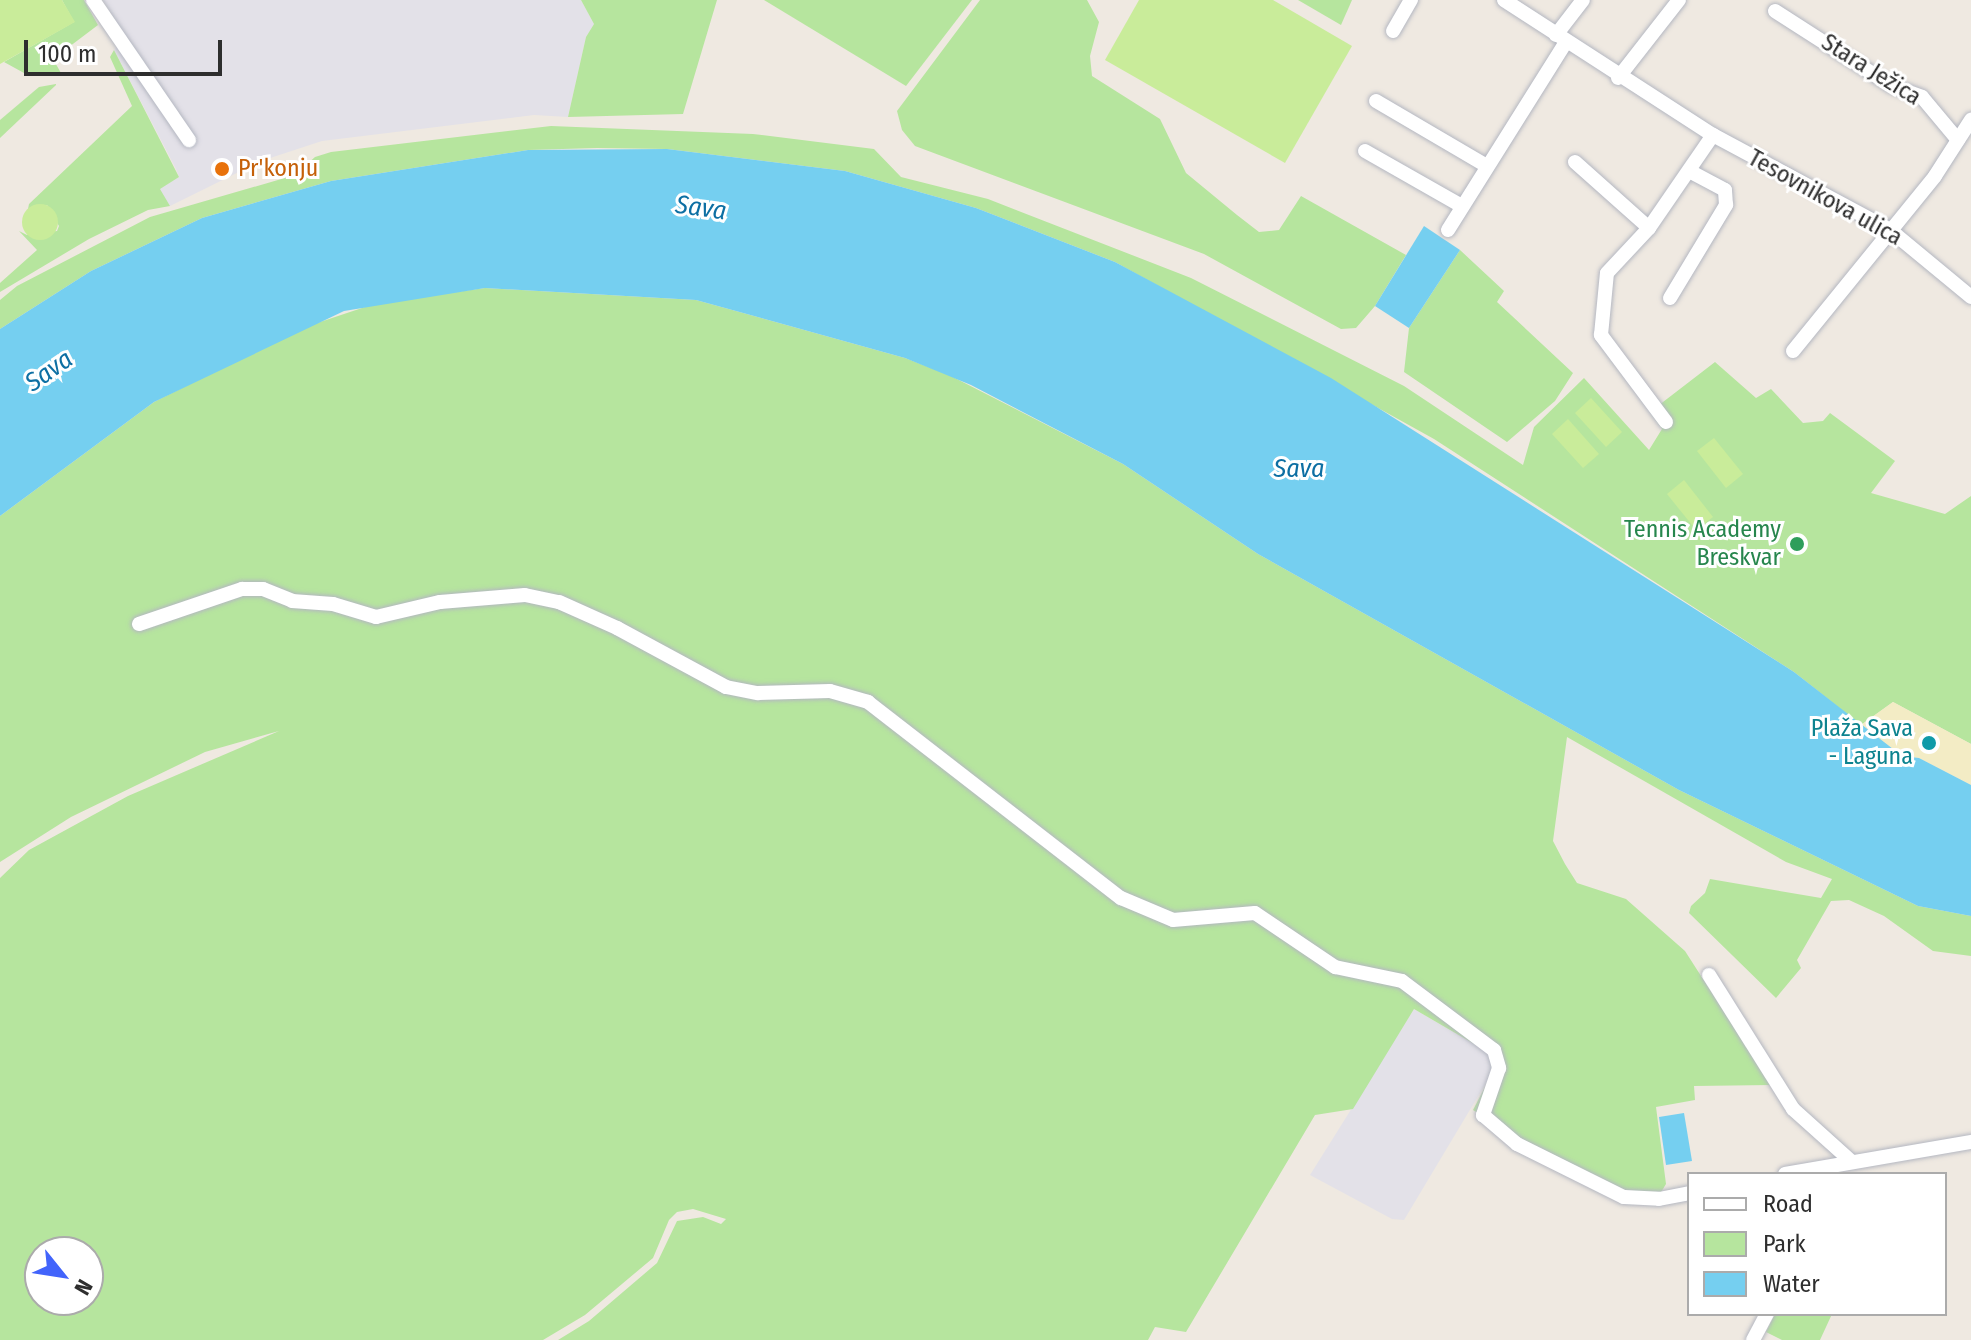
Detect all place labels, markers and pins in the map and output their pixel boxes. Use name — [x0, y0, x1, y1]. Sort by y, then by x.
place label: Pr'konju — [238, 155, 318, 183]
marker: Pr'konju — [213, 160, 231, 178]
place label: Tennis Academy Breskvar — [1624, 516, 1781, 572]
marker: Tennis Academy Breskvar — [1788, 535, 1806, 553]
place label: Plaža Sava - Laguna — [1811, 715, 1913, 771]
marker: Plaža Sava - Laguna — [1920, 734, 1938, 752]

